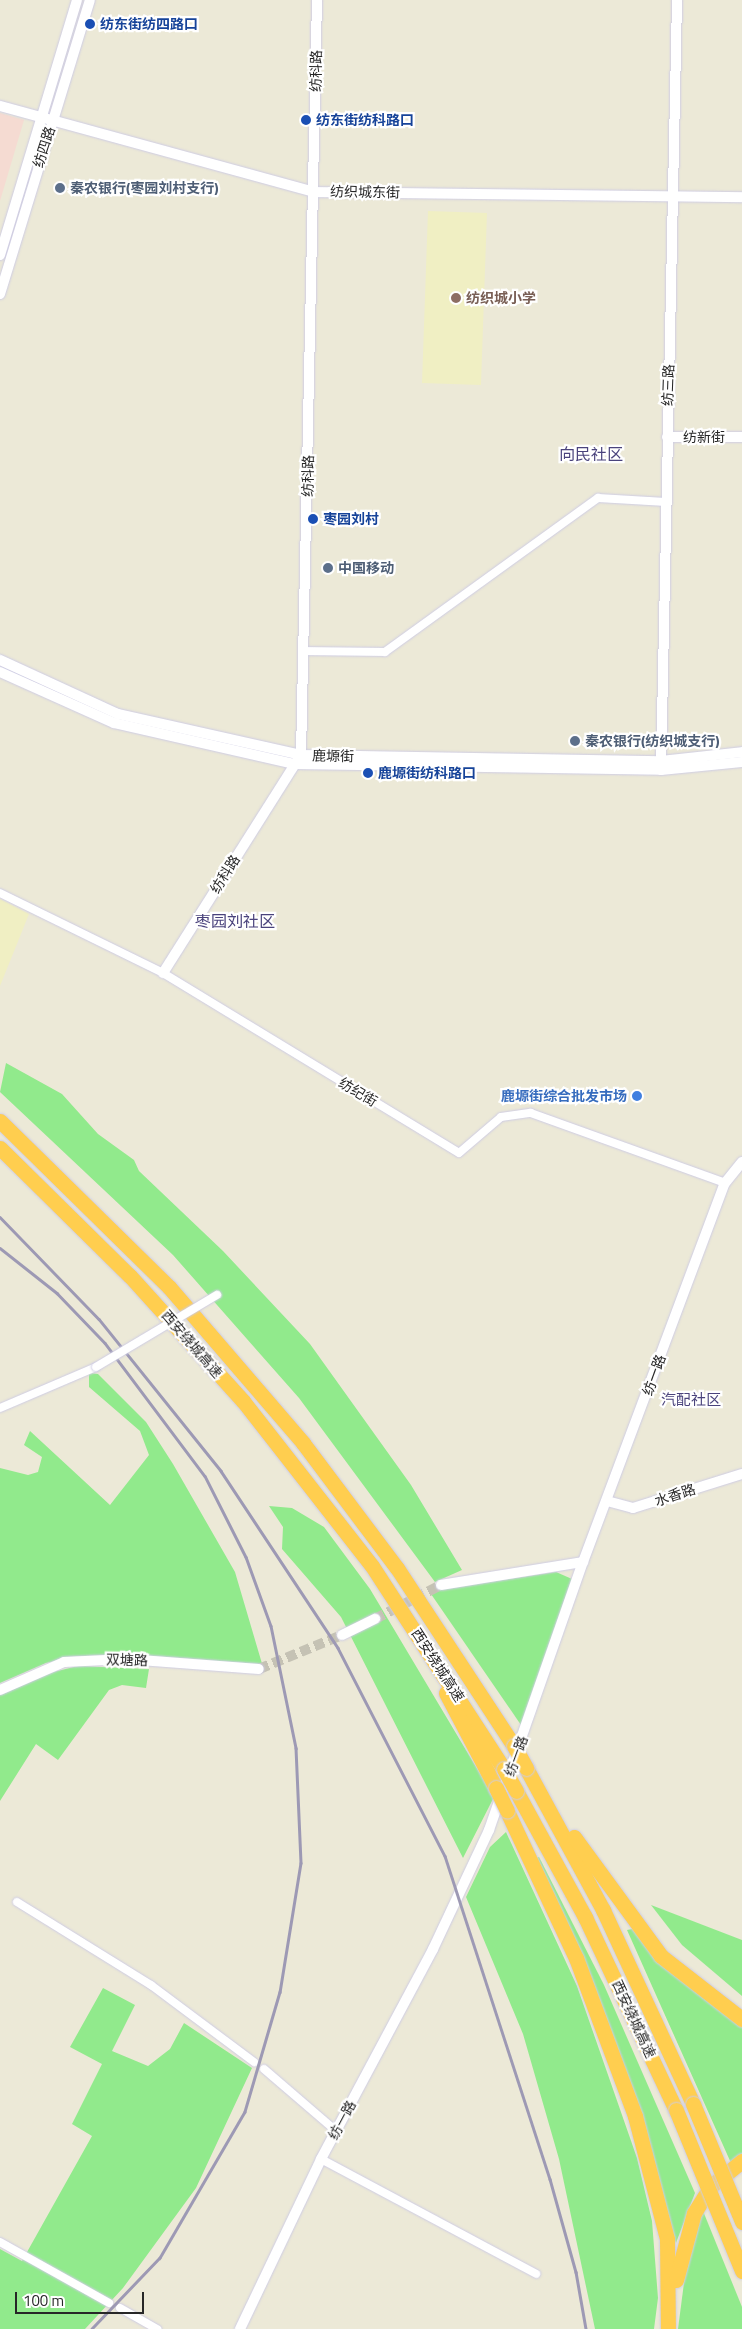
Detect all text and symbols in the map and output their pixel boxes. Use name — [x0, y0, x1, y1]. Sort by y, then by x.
place label: 纺东街纺四路口 — [100, 16, 198, 32]
marker: 纺东街纺四路口 — [84, 18, 96, 30]
street label: 纺科路 — [307, 50, 325, 92]
place label: 纺东街纺科路口 — [316, 112, 414, 128]
marker: 纺东街纺科路口 — [300, 114, 312, 126]
street label: 纺四路 — [30, 124, 58, 170]
place label: 秦农银行(枣园刘村支行) — [70, 180, 219, 196]
marker: 秦农银行(枣园刘村支行) — [54, 182, 66, 194]
street label: 纺织城东街 — [330, 183, 400, 201]
place label: 纺织城小学 — [466, 290, 536, 306]
marker: 纺织城小学 — [450, 292, 462, 304]
street label: 纺三路 — [659, 364, 677, 406]
street label: 纺新街 — [683, 429, 725, 445]
district label: 向民社区 — [559, 444, 623, 464]
street label: 纺科路 — [299, 455, 317, 497]
place label: 枣园刘村 — [323, 511, 379, 527]
marker: 枣园刘村 — [307, 513, 319, 525]
place label: 中国移动 — [338, 560, 394, 576]
marker: 中国移动 — [322, 562, 334, 574]
place label: 秦农银行(纺织城支行) — [585, 733, 720, 749]
marker: 秦农银行(纺织城支行) — [569, 735, 581, 747]
street label: 鹿塬街 — [312, 747, 354, 765]
place label: 鹿塬街纺科路口 — [378, 765, 476, 781]
marker: 鹿塬街纺科路口 — [362, 767, 374, 779]
street label: 纺科路 — [207, 852, 243, 896]
district label: 枣园刘社区 — [195, 911, 275, 931]
street label: 纺纪街 — [336, 1074, 380, 1110]
place label: 鹿塬街综合批发市场 — [501, 1088, 627, 1104]
marker: 鹿塬街综合批发市场 — [631, 1090, 643, 1102]
street label: 西安绕城高速 — [158, 1307, 226, 1381]
street label: 纺一路 — [639, 1352, 669, 1398]
district label: 汽配社区 — [661, 1391, 721, 1409]
street label: 水香路 — [652, 1481, 698, 1509]
street label: 西安绕城高速 — [408, 1625, 468, 1705]
street label: 双塘路 — [106, 1651, 148, 1669]
street label: 纺一路 — [501, 1733, 531, 1779]
street label: 西安绕城高速 — [609, 1977, 659, 2061]
street label: 纺一路 — [325, 2098, 359, 2142]
scale bar — [18, 2282, 146, 2314]
text: 100 m — [23, 2289, 64, 2312]

